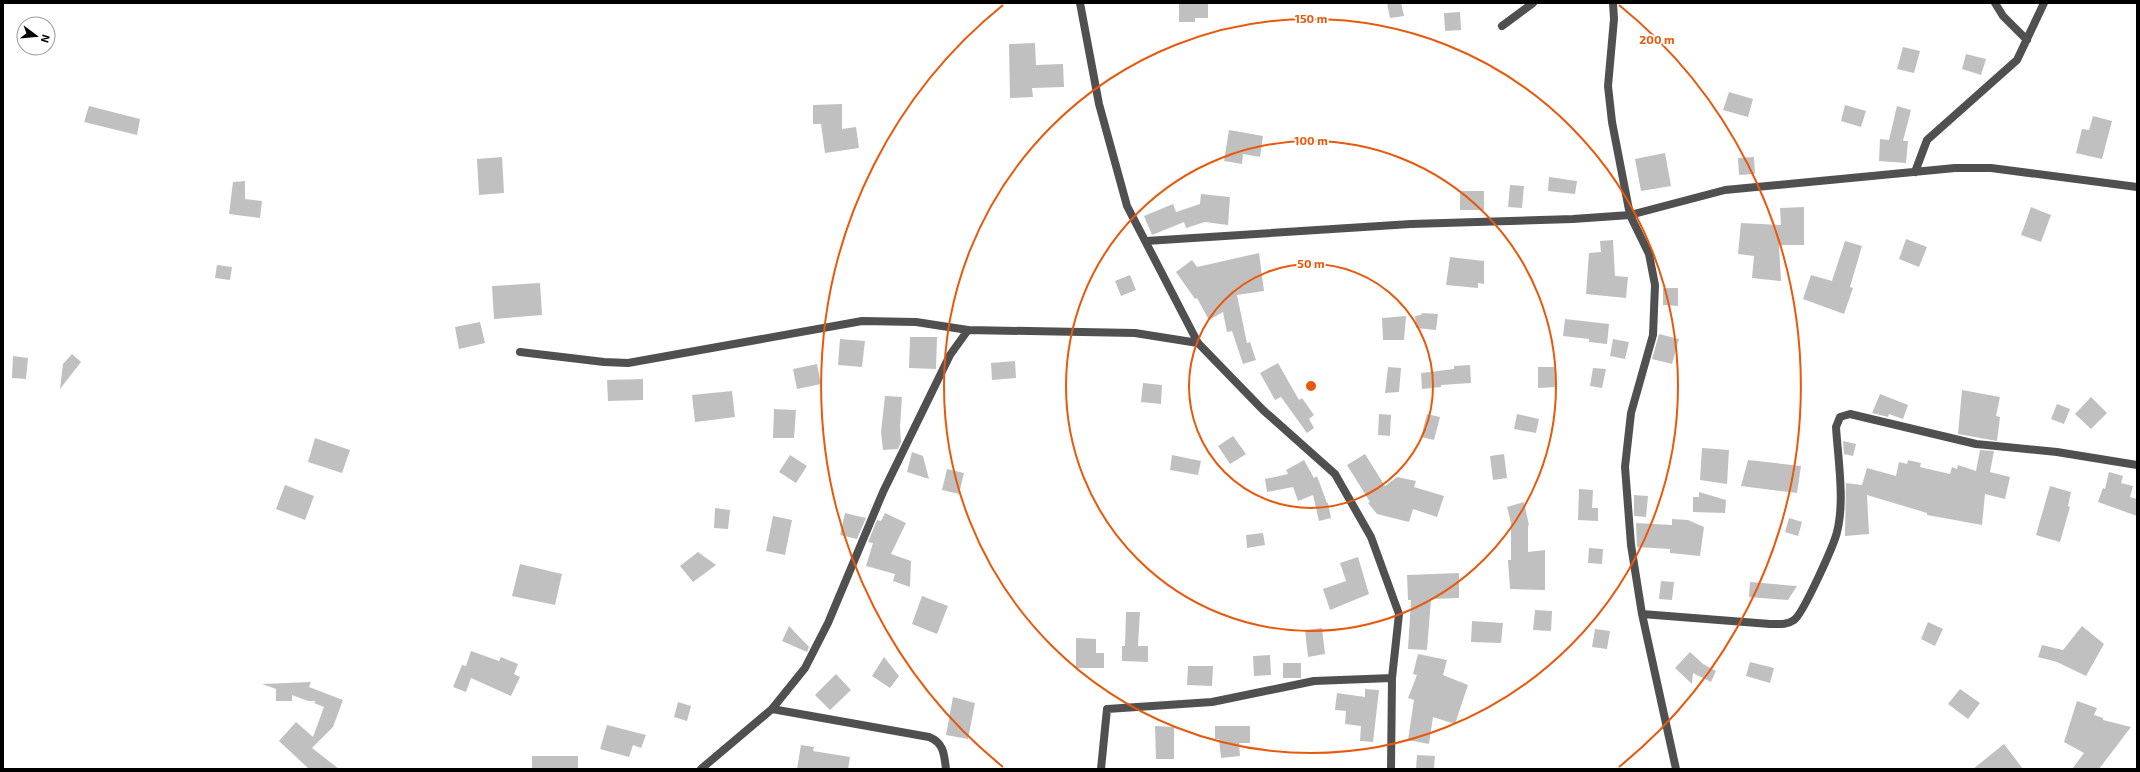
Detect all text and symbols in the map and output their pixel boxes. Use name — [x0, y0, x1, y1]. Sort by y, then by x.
text: 150 m — [1295, 11, 1327, 25]
north arrow — [16, 16, 56, 56]
text: 200 m — [1639, 32, 1675, 46]
text: N — [39, 33, 53, 45]
text: 100 m — [1294, 133, 1328, 147]
text: 50 m — [1297, 256, 1325, 270]
centre of rings — [1304, 379, 1318, 393]

